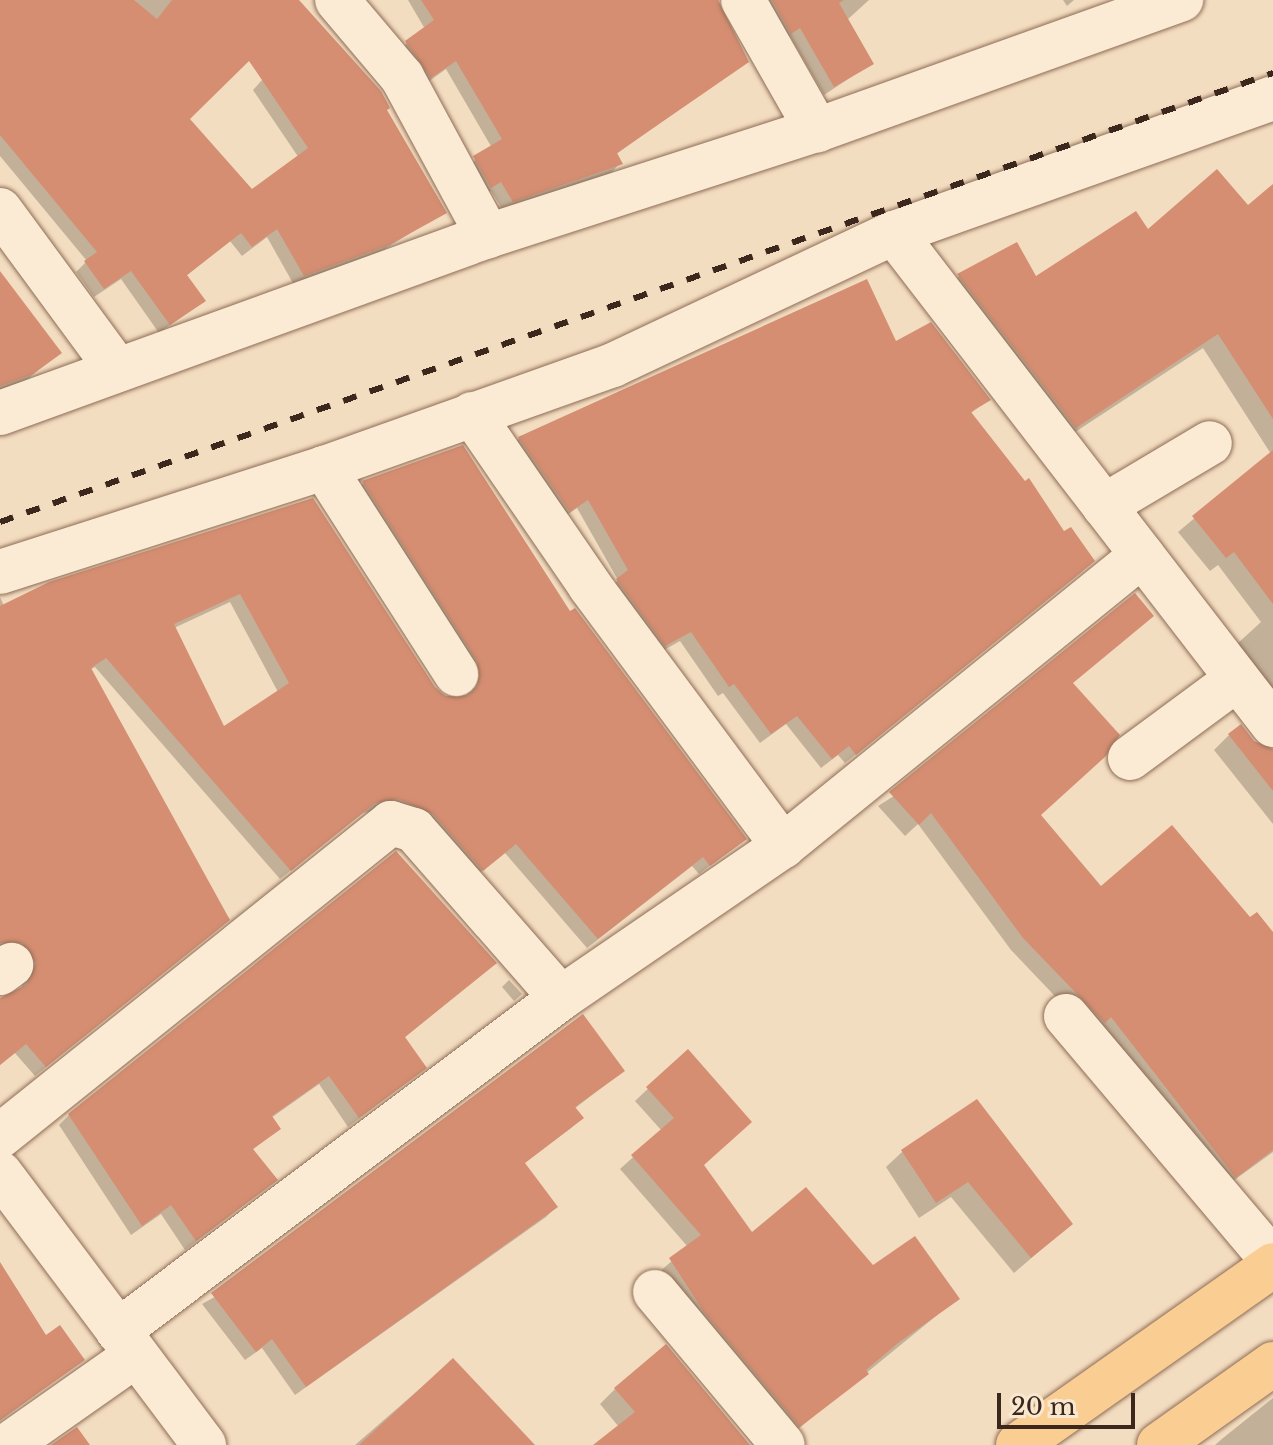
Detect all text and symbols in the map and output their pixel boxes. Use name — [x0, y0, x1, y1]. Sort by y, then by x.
scale bar — [1001, 1377, 1139, 1427]
text: 20 m — [1011, 1392, 1076, 1421]

